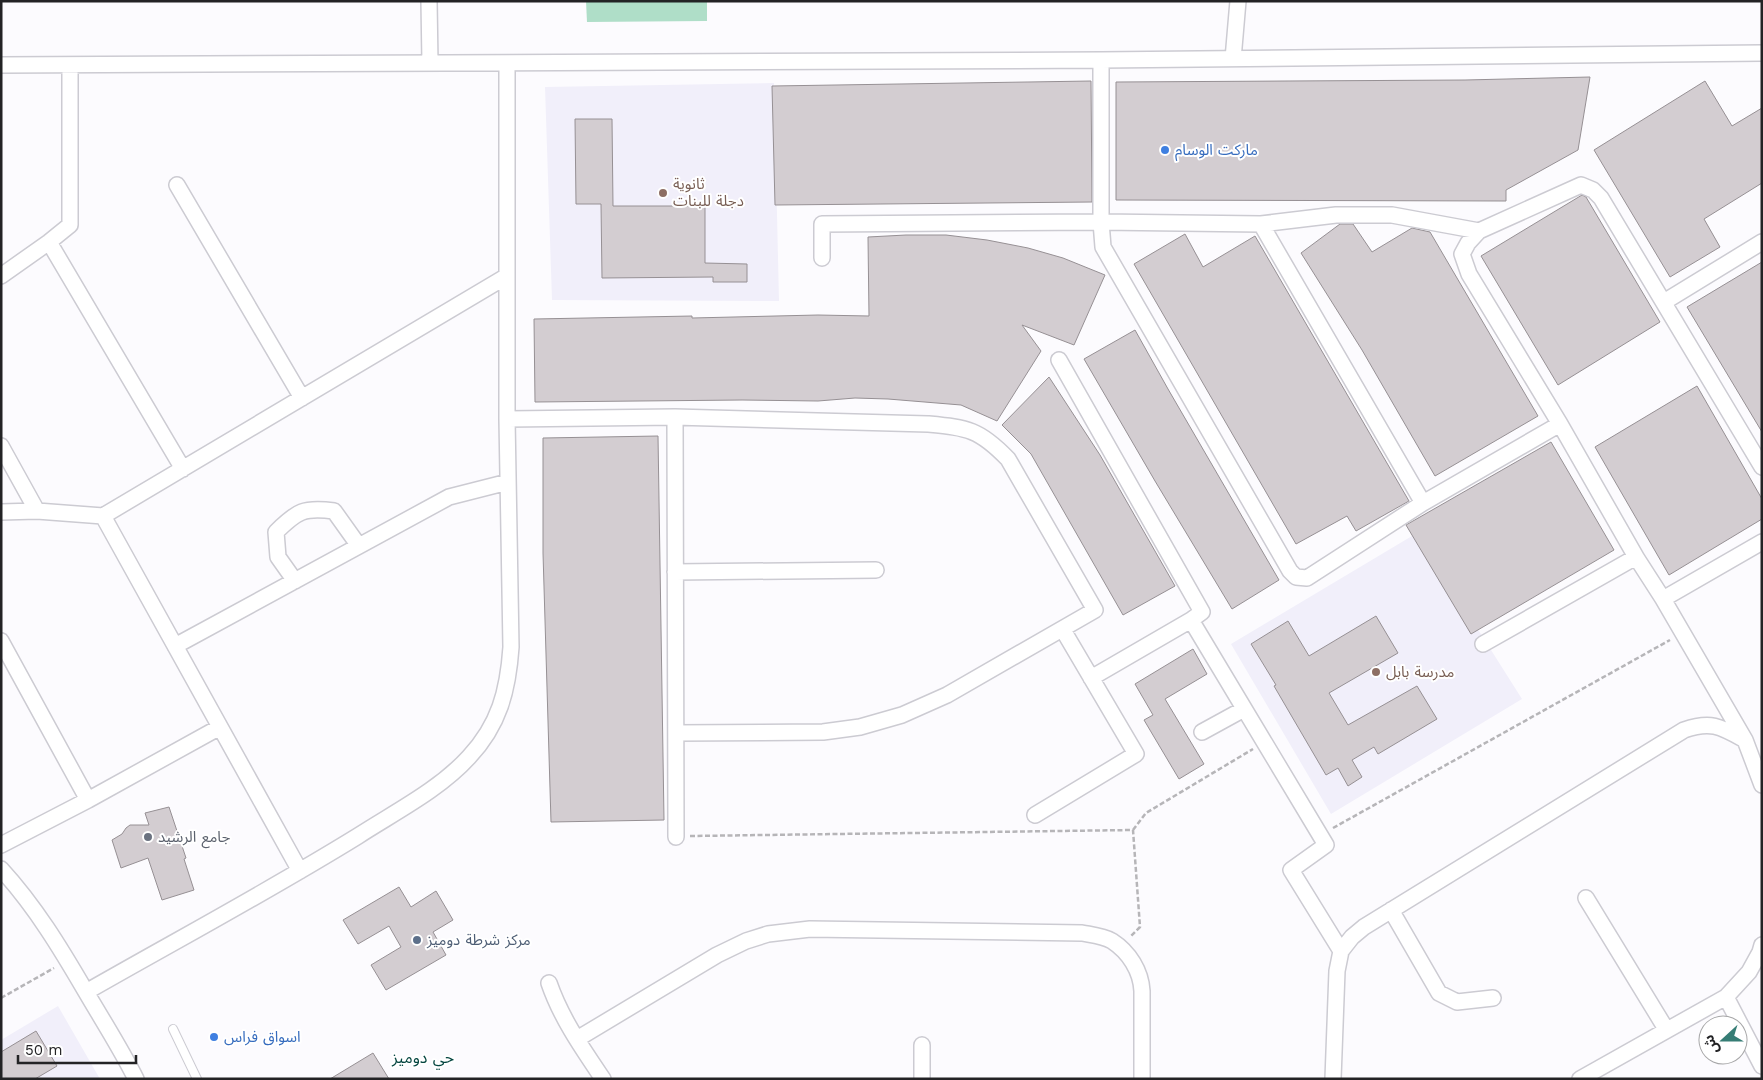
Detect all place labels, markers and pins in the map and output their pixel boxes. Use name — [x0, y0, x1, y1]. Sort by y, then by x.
place label: ماركت الوسام — [1175, 141, 1258, 161]
marker: ماركت الوسام — [1159, 144, 1171, 156]
place label: ثانوية دجلة للبنات — [673, 175, 744, 210]
marker: ثانوية دجلة للبنات — [657, 187, 669, 199]
place label: مدرسة بابل — [1386, 663, 1454, 681]
marker: مدرسة بابل — [1370, 666, 1382, 678]
place label: جامع الرشيد — [158, 828, 231, 849]
marker: جامع الرشيد — [142, 831, 154, 843]
place label: مركز شرطة دوميز — [426, 931, 531, 949]
marker: مركز شرطة دوميز — [411, 934, 423, 946]
place label: اسواق فراس — [224, 1028, 301, 1046]
marker: اسواق فراس — [208, 1031, 220, 1043]

